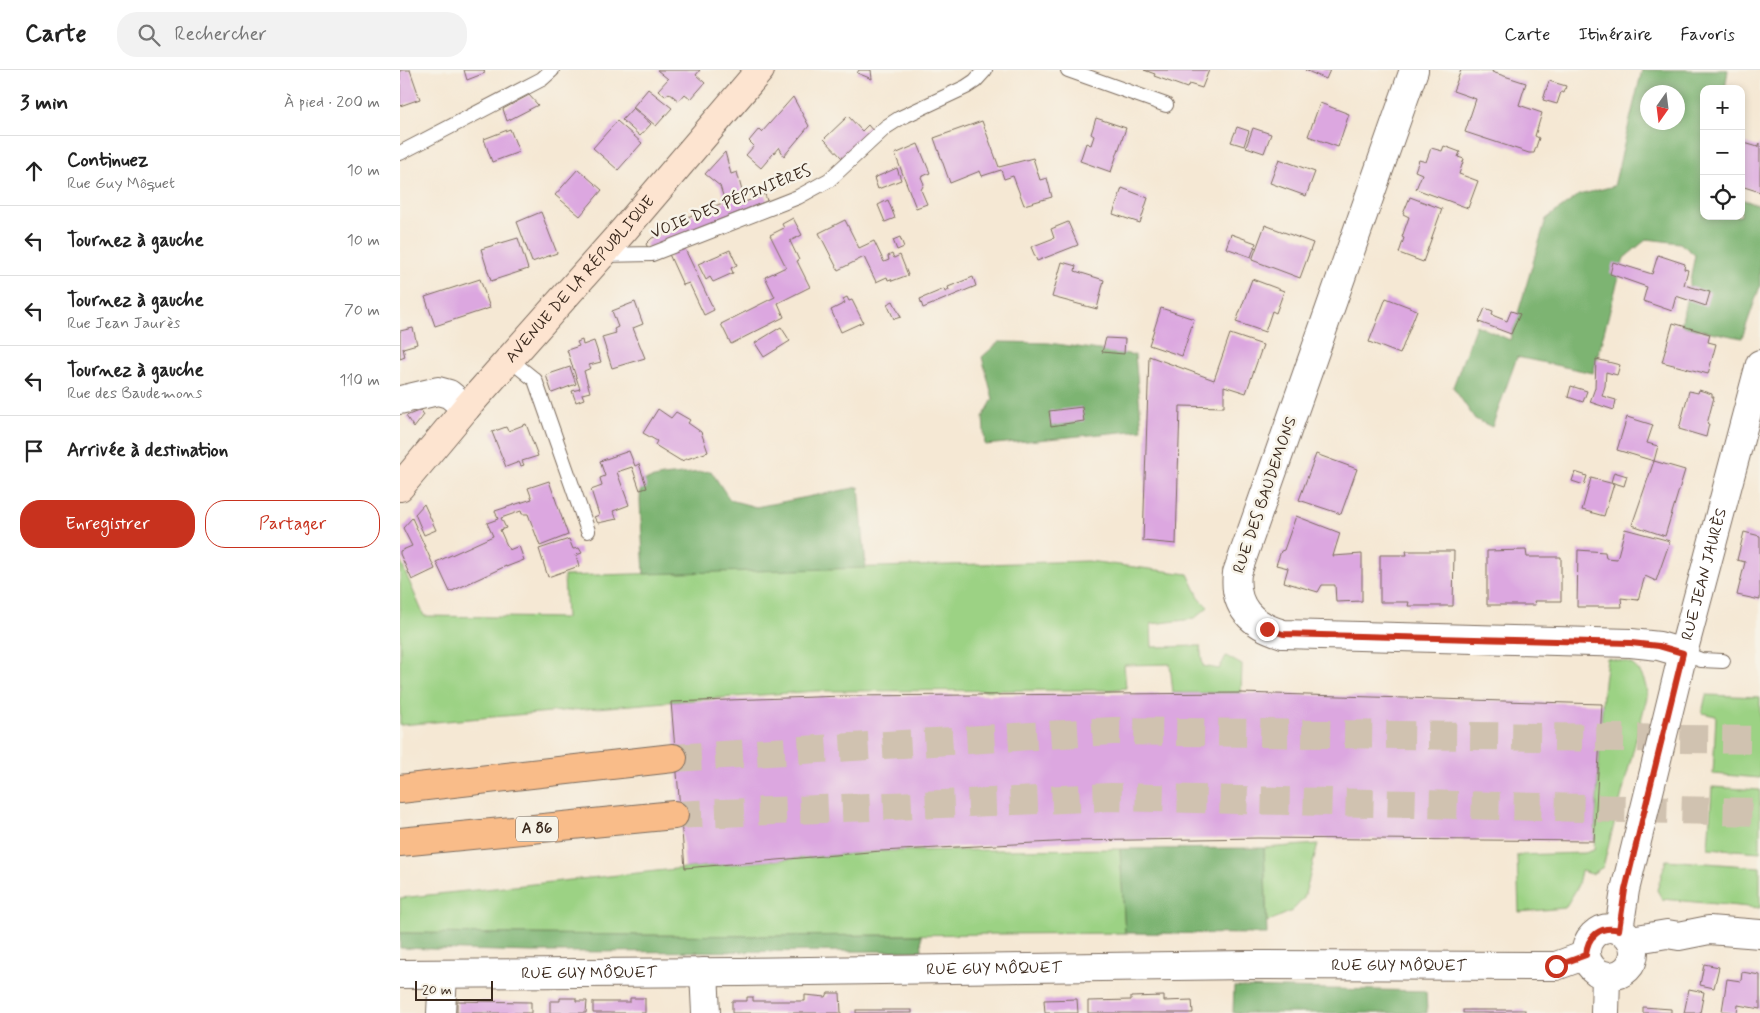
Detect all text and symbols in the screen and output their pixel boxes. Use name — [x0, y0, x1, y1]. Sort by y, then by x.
search box — [117, 12, 467, 57]
text: Carte — [25, 19, 87, 50]
icon: search — [135, 21, 163, 49]
text: Rechercher — [175, 22, 267, 47]
text: Carte — [1504, 23, 1550, 47]
text: Itinéraire — [1578, 23, 1652, 47]
text: Favoris — [1680, 23, 1735, 47]
north arrow — [1640, 85, 1685, 130]
map controls — [1700, 85, 1745, 220]
button: + — [1700, 85, 1745, 130]
text: 3 min — [20, 89, 68, 117]
text: À pied · 200 m — [284, 92, 380, 113]
button: − — [1700, 130, 1745, 175]
text: Continuez — [67, 148, 148, 173]
icon: ahead — [20, 157, 48, 185]
text: 10 m — [347, 160, 380, 181]
street label: VOIE DES PÉPINIÈRES — [648, 160, 814, 244]
text: Rue Guy Môquet — [67, 173, 175, 194]
button: locate — [1700, 175, 1745, 220]
street label: AVENUE DE LA RÉPUBLIQUE — [501, 191, 659, 367]
icon: left — [20, 227, 48, 255]
text: Tournez à gauche — [67, 228, 204, 253]
text: 10 m — [347, 230, 380, 251]
text: Tournez à gauche — [67, 288, 204, 313]
icon: left — [20, 297, 48, 325]
text: 70 m — [344, 300, 380, 321]
text: Rue Jean Jaurès — [67, 313, 180, 334]
text: Tournez à gauche — [67, 358, 204, 383]
icon: left — [20, 367, 48, 395]
text: 110 m — [339, 370, 380, 391]
text: Rue des Baudemons — [67, 383, 202, 404]
street label: RUE DES BAUDEMONS — [1228, 414, 1302, 576]
icon: arrive — [20, 437, 48, 465]
text: Arrivée à destination — [67, 438, 228, 463]
button: Enregistrer — [20, 500, 195, 548]
button: Partager — [205, 500, 380, 548]
street label: RUE JEAN JAURÈS — [1676, 506, 1732, 643]
route end — [1256, 618, 1279, 641]
road number: A 86 — [516, 816, 558, 842]
street label: RUE GUY MÔQUET — [1331, 955, 1468, 976]
route start — [1545, 955, 1568, 978]
street label: RUE GUY MÔQUET — [926, 957, 1063, 980]
street label: RUE GUY MÔQUET — [521, 962, 658, 984]
scale bar — [415, 978, 492, 1001]
text: 20 m — [422, 981, 452, 999]

